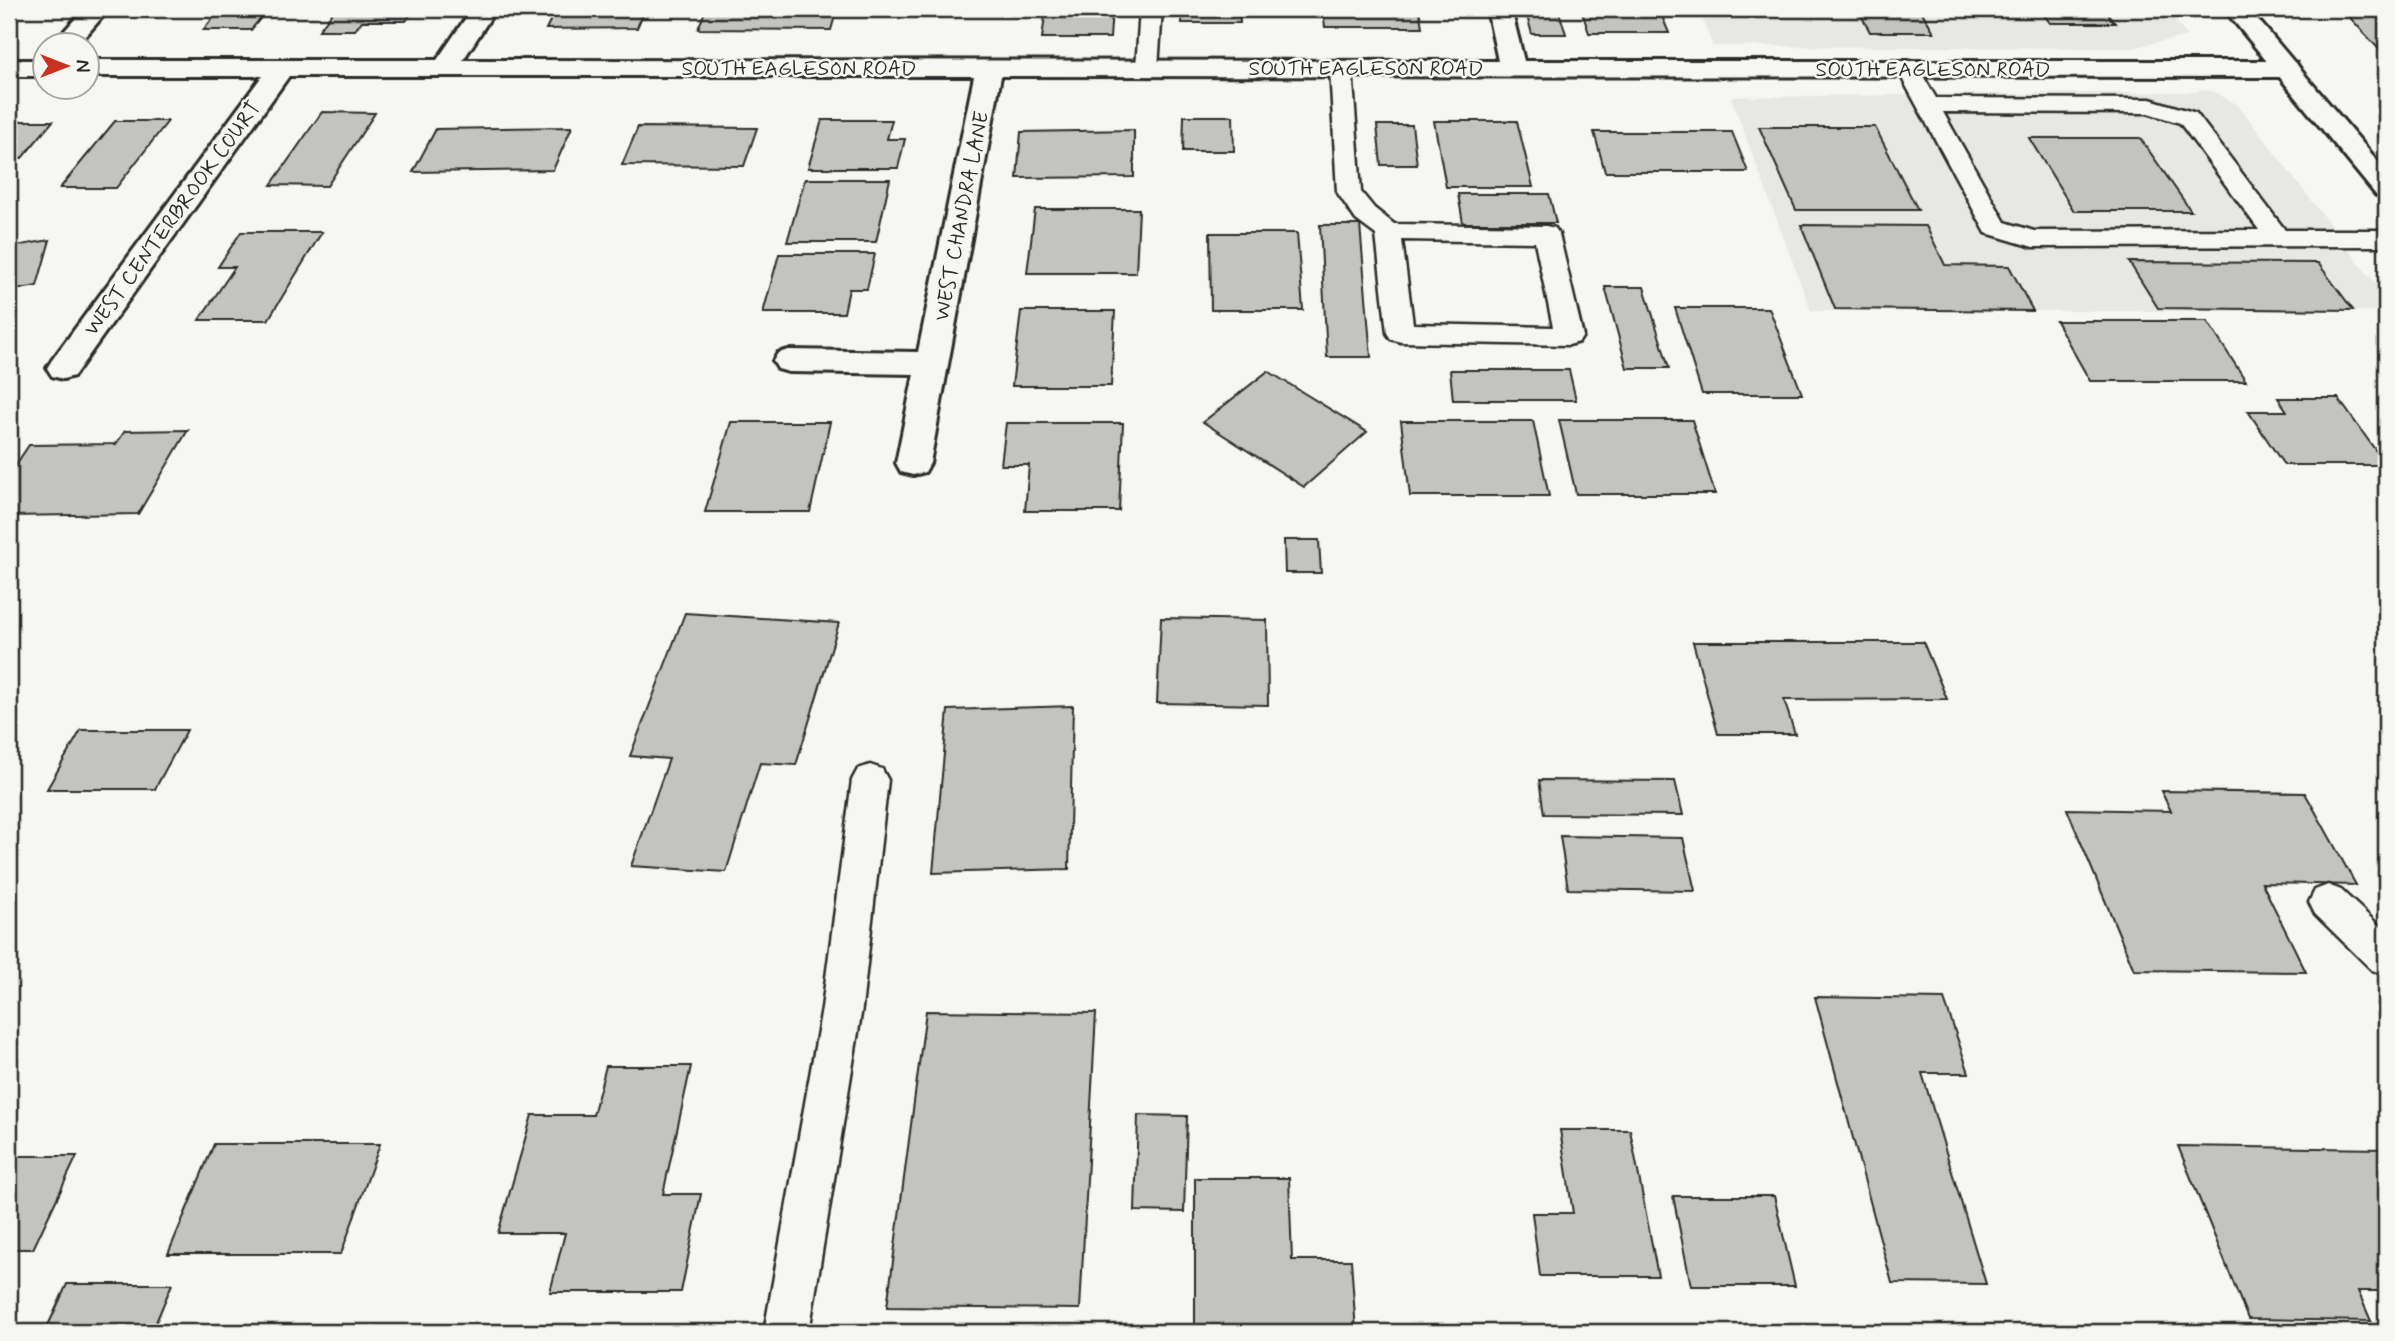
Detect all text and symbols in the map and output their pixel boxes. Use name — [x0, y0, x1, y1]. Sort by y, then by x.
north arrow — [32, 32, 102, 102]
street label: SOUTH EAGLESON ROAD — [682, 55, 916, 83]
street label: SOUTH EAGLESON ROAD — [1249, 55, 1483, 83]
street label: SOUTH EAGLESON ROAD — [1816, 56, 2050, 84]
text: N — [69, 60, 94, 72]
street label: WEST CENTERBROOK COURT — [78, 95, 268, 342]
street label: WEST CHANDRA LANE — [928, 109, 996, 324]

